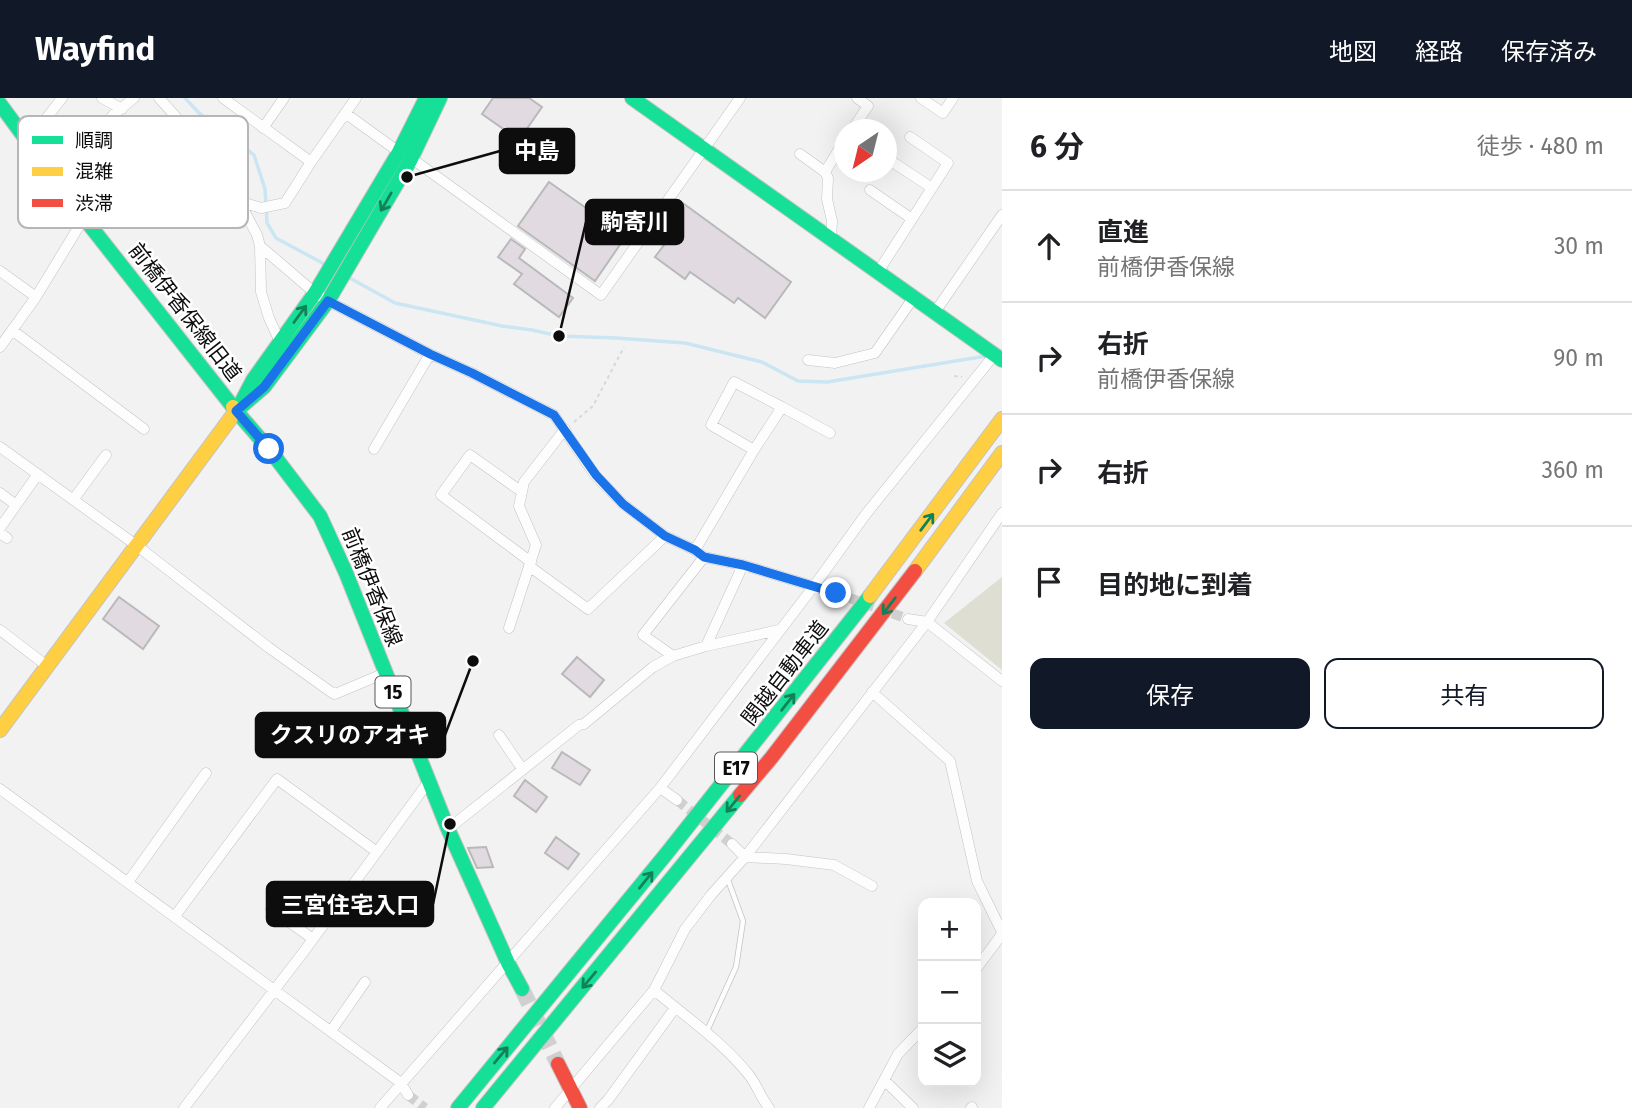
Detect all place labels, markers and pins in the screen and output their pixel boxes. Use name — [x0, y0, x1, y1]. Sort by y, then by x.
callout: 中島 — [500, 129, 574, 173]
callout: 駒寄川 — [586, 200, 683, 244]
callout: クスリのアオキ — [256, 713, 445, 757]
callout: 三宮住宅入口 — [267, 882, 433, 926]

